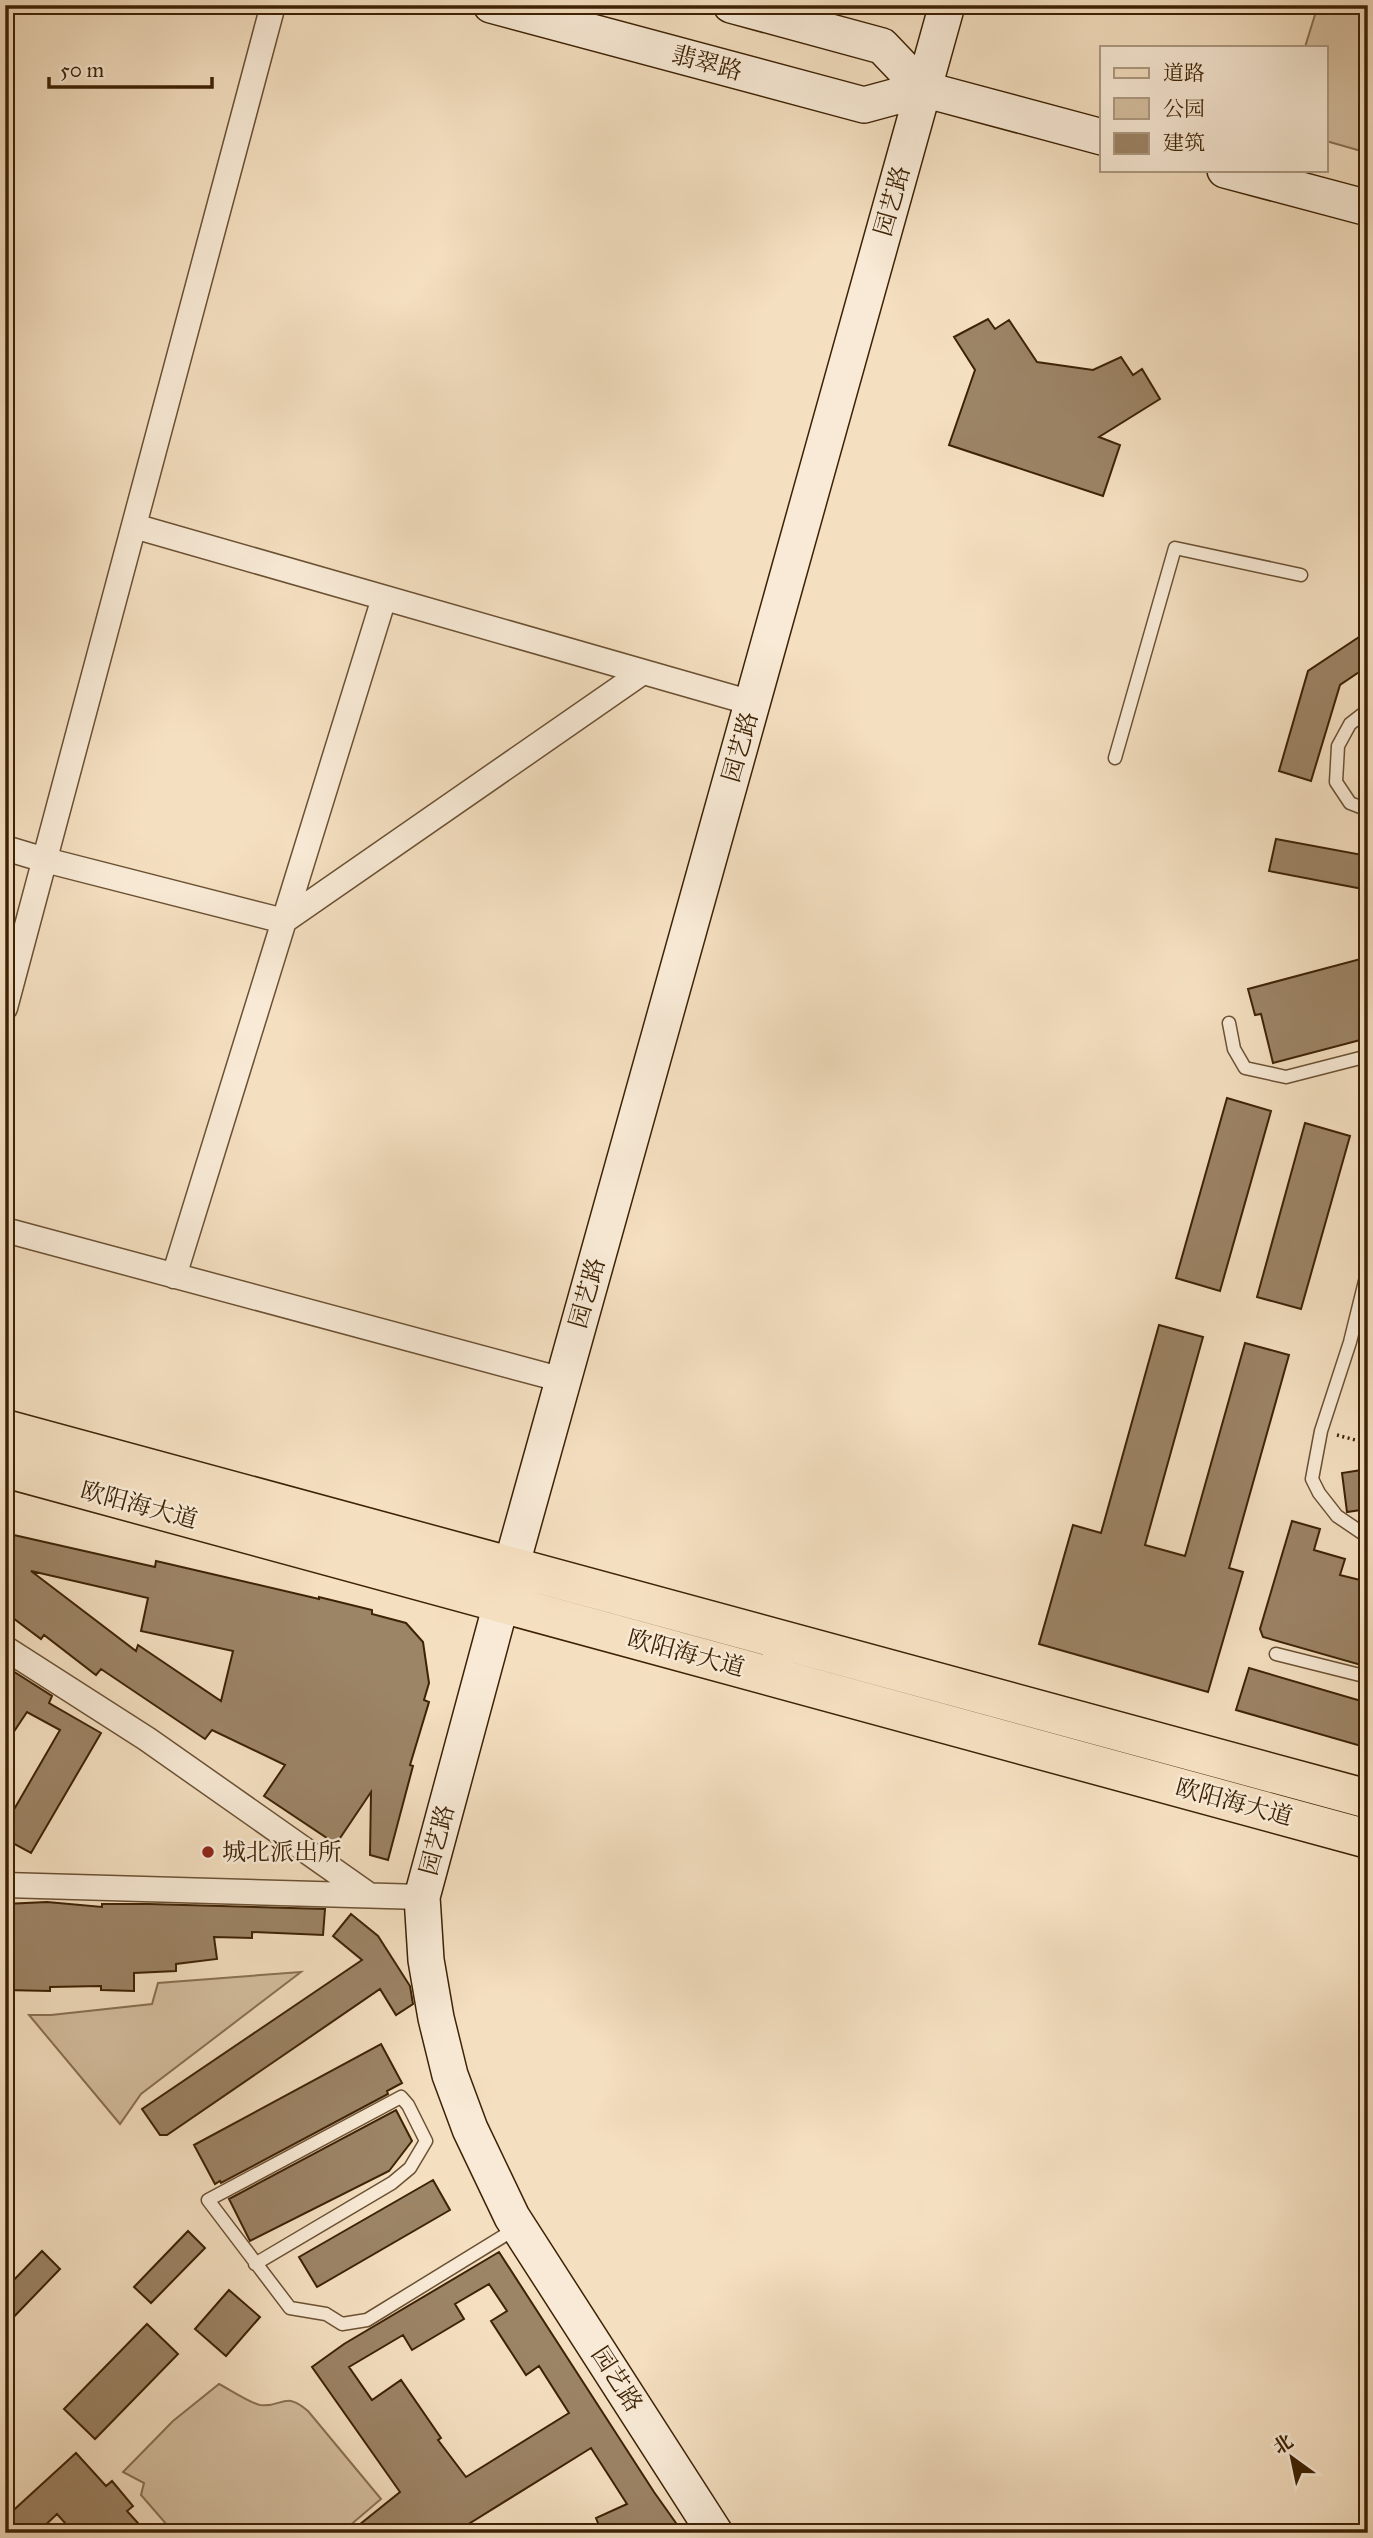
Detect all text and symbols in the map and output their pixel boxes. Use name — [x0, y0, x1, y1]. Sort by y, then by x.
street label: 翡翠路 — [668, 39, 746, 87]
scale bar — [49, 46, 212, 90]
legend — [1100, 46, 1328, 172]
text: 50 m — [60, 57, 105, 83]
text: 道路 — [1163, 60, 1205, 86]
text: 公园 — [1163, 96, 1205, 122]
text: 建筑 — [1163, 130, 1205, 156]
street label: 园艺路 — [868, 162, 916, 240]
street label: 园艺路 — [716, 708, 764, 786]
street label: 园艺路 — [563, 1254, 611, 1332]
street label: 欧阳海大道 — [77, 1475, 201, 1535]
street label: 欧阳海大道 — [624, 1623, 748, 1683]
street label: 欧阳海大道 — [1172, 1772, 1296, 1832]
street label: 园艺路 — [413, 1801, 461, 1879]
place label: 城北派出所 — [222, 1837, 342, 1867]
marker: 城北派出所 — [200, 1844, 216, 1860]
street label: 园艺路 — [585, 2341, 649, 2417]
north arrow — [1258, 2422, 1328, 2492]
text: 北 — [1269, 2429, 1297, 2459]

